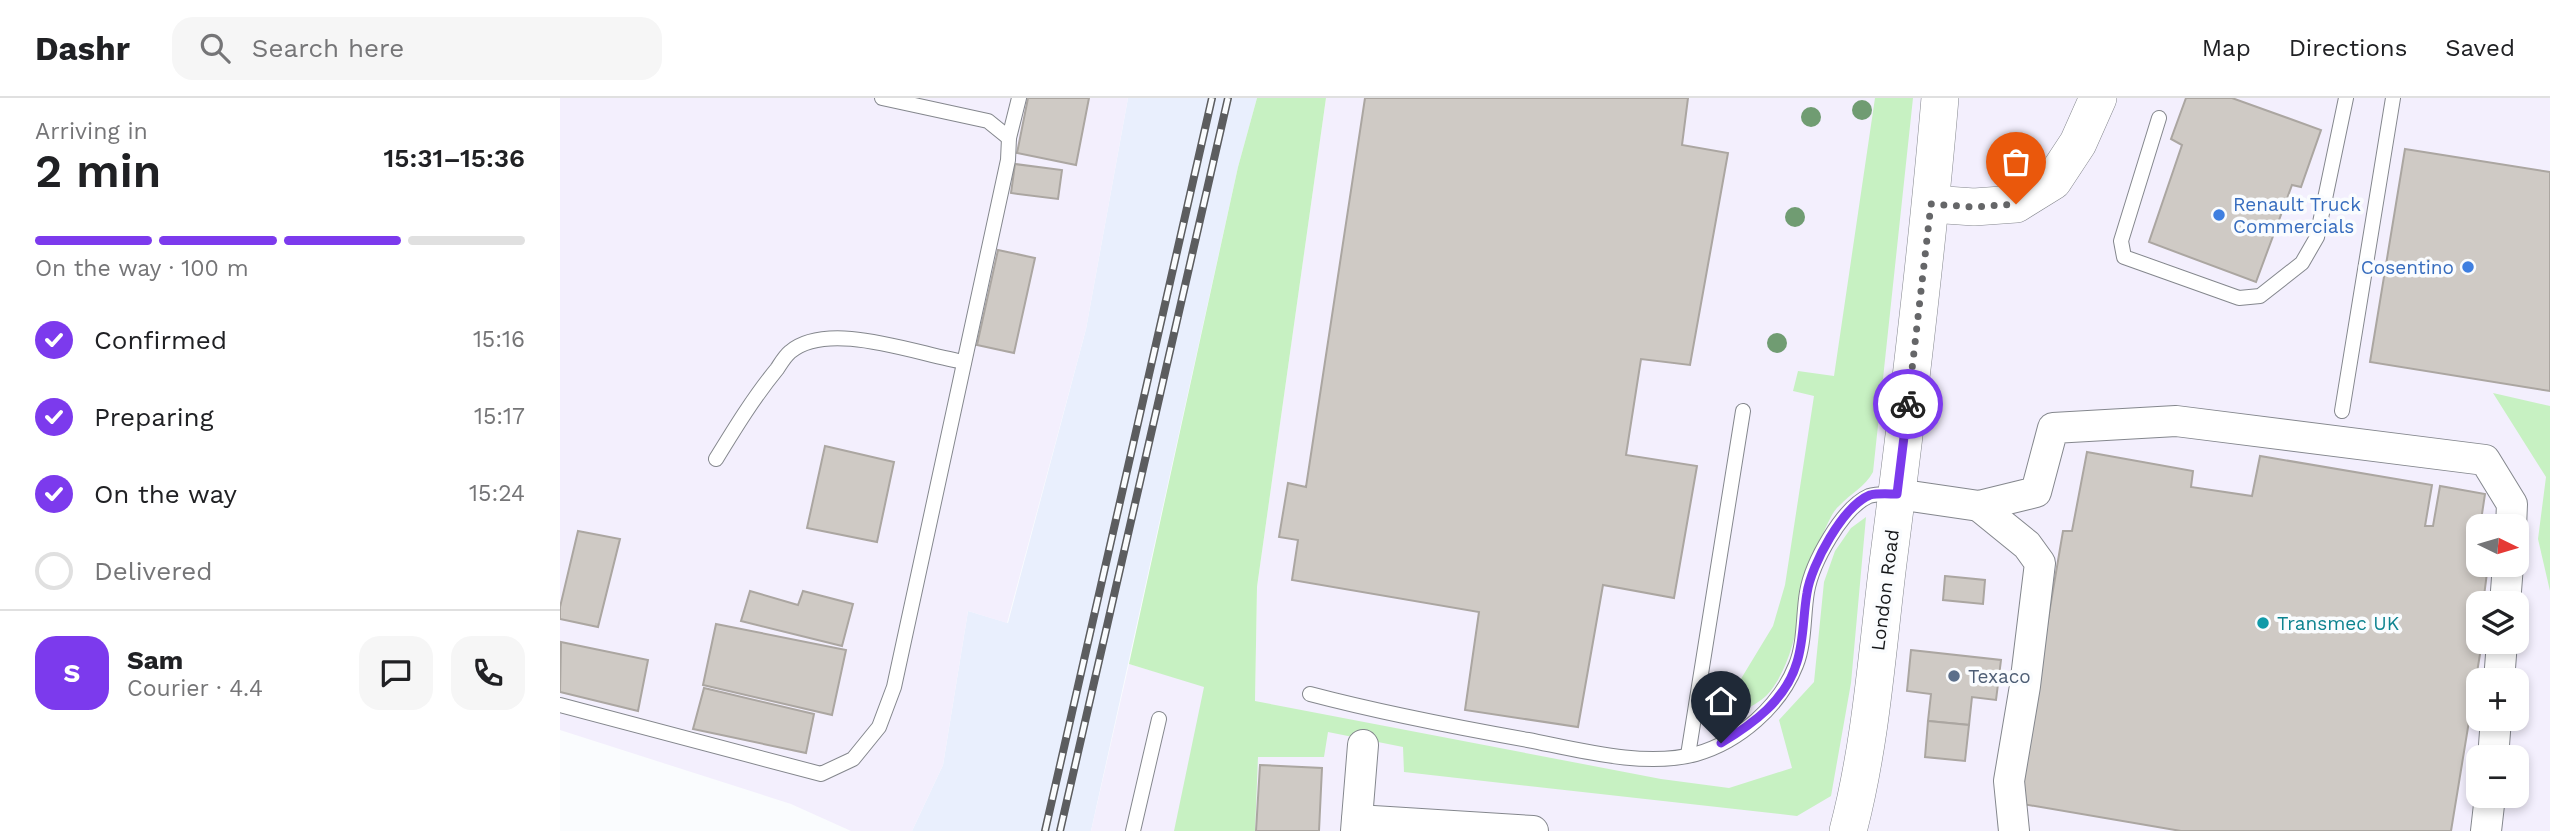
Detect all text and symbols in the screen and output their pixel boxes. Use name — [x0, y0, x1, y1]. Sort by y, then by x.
search box — [172, 17, 662, 80]
text: Dashr — [35, 29, 130, 68]
icon: search — [196, 29, 234, 67]
text: Search here — [252, 33, 404, 63]
text: Map — [2202, 34, 2251, 62]
text: Directions — [2289, 34, 2407, 62]
text: Saved — [2445, 34, 2515, 62]
text: Arriving in — [35, 118, 148, 145]
pin — [1986, 132, 2046, 204]
text: 15:31–15:36 — [383, 143, 525, 173]
icon: bag — [1997, 143, 2035, 181]
text: 2 min — [35, 144, 161, 198]
place label: Renault Truck Commercials — [2233, 193, 2361, 238]
marker: Renault Truck Commercials — [2211, 207, 2227, 223]
text: On the way · 100 m — [35, 255, 249, 282]
place label: Cosentino — [2361, 256, 2454, 279]
marker: Cosentino — [2460, 259, 2476, 275]
icon: check — [35, 321, 73, 359]
text: Confirmed — [94, 325, 227, 355]
text: 15:16 — [473, 326, 525, 353]
courier — [1873, 369, 1943, 439]
icon: bike — [1889, 385, 1927, 423]
icon: check — [35, 398, 73, 436]
text: Preparing — [94, 402, 214, 432]
text: 15:17 — [474, 403, 525, 430]
icon: check — [35, 475, 73, 513]
text: On the way — [94, 479, 237, 509]
text: 15:24 — [469, 480, 525, 507]
north arrow — [2466, 514, 2529, 578]
map controls — [2466, 514, 2529, 808]
street label: London Road — [1866, 528, 1904, 652]
text: Delivered — [94, 556, 213, 586]
button: layers — [2466, 591, 2529, 654]
place label: Transmec UK — [2277, 612, 2399, 635]
marker: Transmec UK — [2255, 615, 2271, 631]
button: chat — [359, 636, 433, 710]
button: phone — [451, 636, 525, 710]
text: Sam — [127, 645, 183, 675]
text: S — [64, 658, 80, 688]
place label: Texaco — [1968, 665, 2031, 688]
marker: Texaco — [1946, 668, 1962, 684]
button: + — [2466, 668, 2529, 731]
pin — [1691, 671, 1751, 743]
text: Courier · 4.4 — [127, 675, 263, 702]
icon: home — [1702, 682, 1740, 720]
button: − — [2466, 745, 2529, 808]

